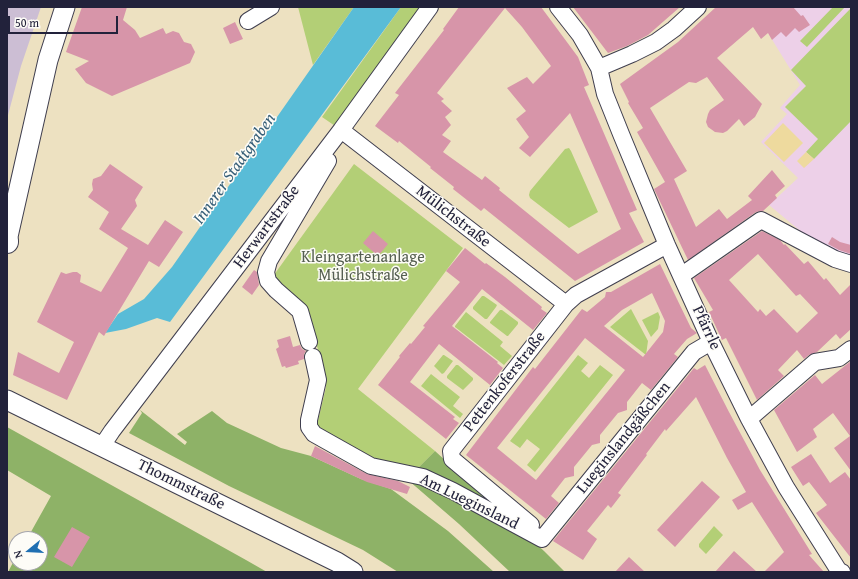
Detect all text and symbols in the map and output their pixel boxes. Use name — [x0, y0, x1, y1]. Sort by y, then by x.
scale bar — [10, 8, 120, 34]
text: 50 m — [15, 14, 39, 31]
water label: Innerer Stadtgraben — [189, 110, 281, 228]
street label: Herwartstraße — [230, 182, 304, 272]
street label: Mülichstraße — [412, 182, 494, 252]
park label: Kleingartenanlage Mülichstraße — [301, 248, 425, 286]
street label: Pfärrle — [687, 303, 725, 353]
street label: Pettenkoferstraße — [460, 328, 550, 436]
street label: Lueginslandgäßchen — [573, 378, 675, 498]
street label: Thommstraße — [134, 456, 228, 514]
street label: Am Lueginsland — [416, 470, 522, 534]
north arrow — [8, 531, 48, 571]
text: N — [9, 548, 26, 560]

